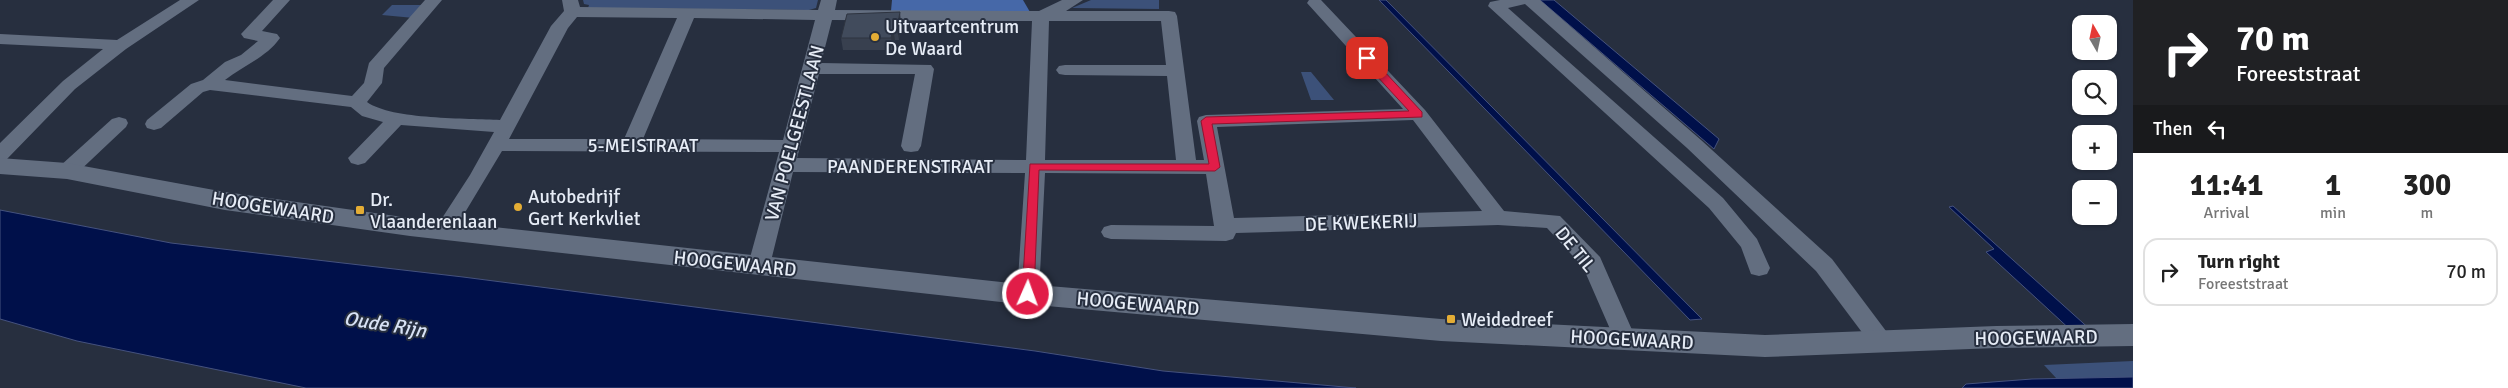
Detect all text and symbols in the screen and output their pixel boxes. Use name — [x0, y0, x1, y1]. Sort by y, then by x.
place label: Uitvaartcentrum De Waard — [885, 15, 1019, 61]
north arrow — [2072, 15, 2118, 60]
map controls — [2072, 15, 2117, 225]
text: 70 m — [2236, 17, 2310, 60]
icon: right — [2153, 20, 2218, 85]
marker: Uitvaartcentrum De Waard — [869, 31, 881, 43]
pin — [1346, 37, 1388, 79]
street label: VAN POELGEESTLAAN — [760, 43, 830, 224]
icon: arrive — [1353, 44, 1381, 72]
text: Foreeststraat — [2236, 60, 2360, 87]
button: search — [2072, 70, 2117, 115]
icon: left — [2203, 115, 2231, 143]
text: Then — [2153, 117, 2193, 141]
button: + — [2072, 125, 2117, 170]
street label: 5-MEISTRAAT — [588, 134, 699, 158]
street label: PAANDERENSTRAAT — [827, 155, 994, 179]
text: 11:41 — [2190, 167, 2263, 204]
text: 1 — [2325, 167, 2341, 204]
text: 300 — [2403, 167, 2451, 204]
button: − — [2072, 180, 2117, 225]
place label: Autobedrijf Gert Kerkvliet — [528, 185, 641, 231]
street label: HOOGEWAARD — [210, 186, 336, 229]
place label: Dr. Vlaanderenlaan — [370, 188, 497, 234]
marker: Autobedrijf Gert Kerkvliet — [512, 201, 524, 213]
text: Arrival — [2203, 203, 2250, 223]
text: min — [2320, 203, 2346, 223]
text: m — [2421, 203, 2433, 223]
marker: Dr. Vlaanderenlaan — [354, 204, 366, 216]
street label: DE KWEKERIJ — [1304, 209, 1418, 237]
street label: DE TIL — [1550, 222, 1601, 278]
street label: HOOGEWAARD — [672, 246, 798, 282]
text: Turn right — [2198, 250, 2280, 274]
icon: right — [2155, 258, 2183, 286]
text: 70 m — [2446, 260, 2486, 284]
position arrow — [1001, 267, 1053, 319]
text: Foreeststraat — [2198, 274, 2288, 294]
street label: HOOGEWAARD — [1075, 287, 1200, 321]
water label: Oude Rijn — [342, 306, 429, 344]
place label: Weidedreef — [1461, 308, 1554, 332]
marker: Weidedreef — [1445, 313, 1457, 325]
street label: HOOGEWAARD — [1570, 325, 1694, 355]
street label: HOOGEWAARD — [1974, 325, 2098, 351]

